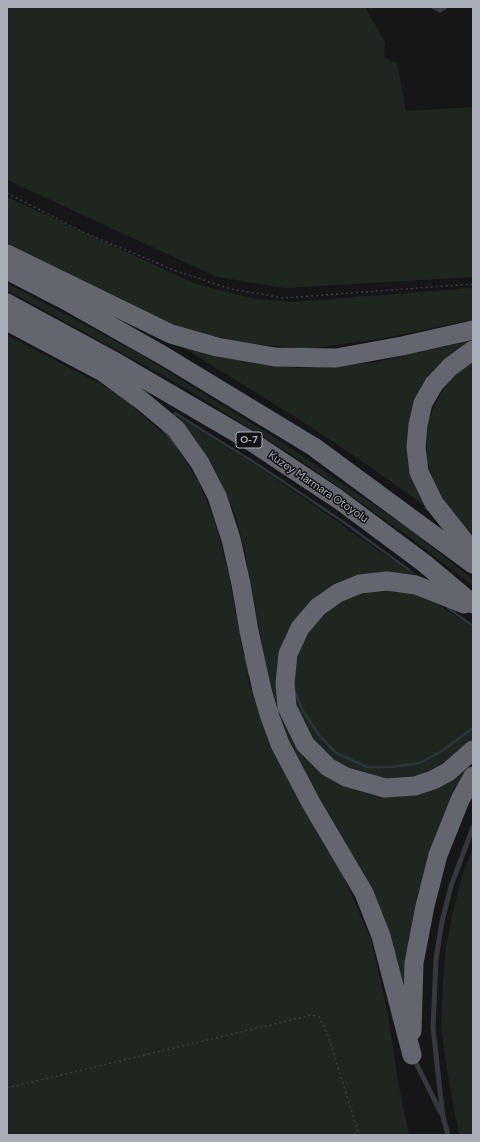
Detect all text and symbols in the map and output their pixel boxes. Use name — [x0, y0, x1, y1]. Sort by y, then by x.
road number: O-7 — [236, 432, 262, 448]
street label: Kuzey Marmara Otoyolu — [266, 449, 370, 525]

